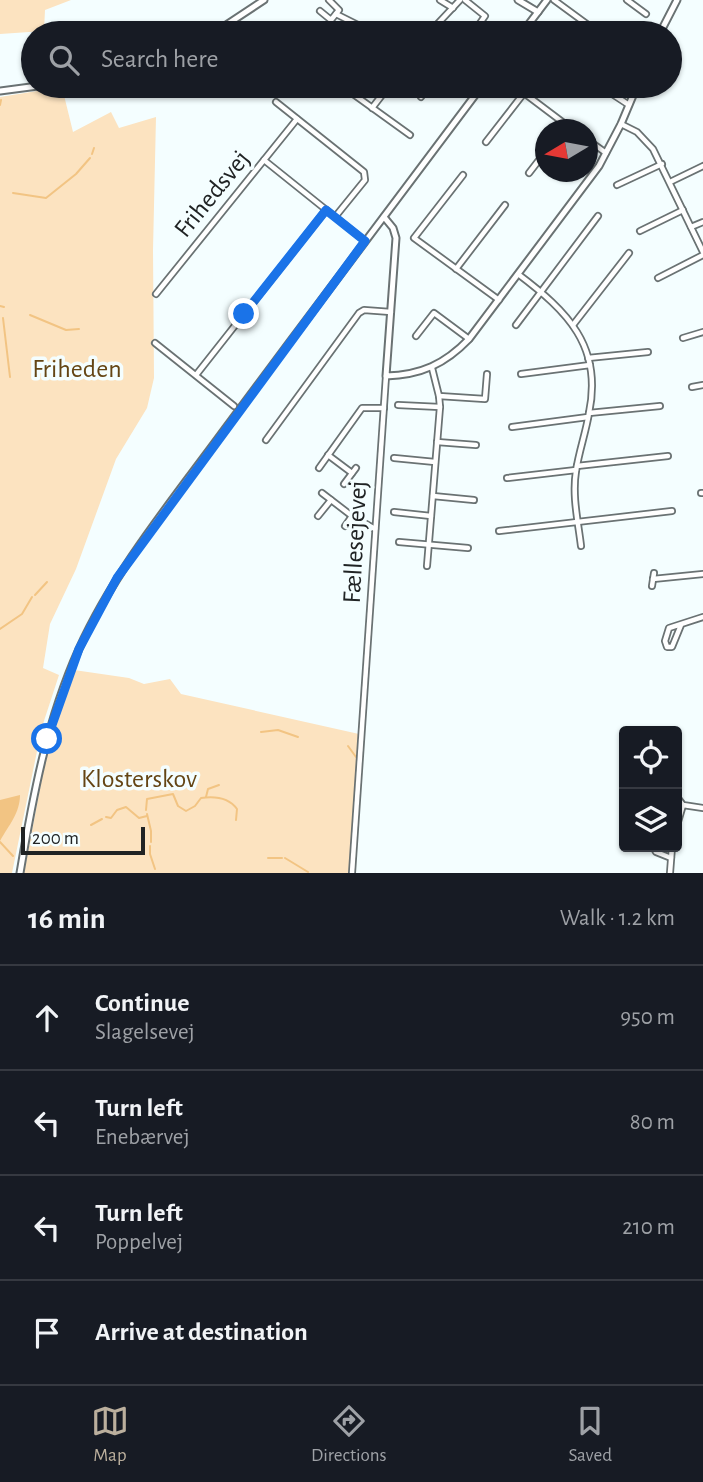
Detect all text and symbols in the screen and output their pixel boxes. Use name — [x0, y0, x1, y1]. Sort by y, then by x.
search box — [21, 21, 682, 98]
icon: search — [45, 41, 83, 79]
text: Search here — [101, 46, 219, 72]
north arrow — [535, 119, 598, 182]
street label: Frihedsvej — [169, 146, 255, 242]
route end — [228, 298, 259, 329]
park label: Friheden — [32, 356, 122, 382]
street label: Fællesejevej — [339, 480, 371, 604]
route start — [31, 723, 62, 754]
map controls — [619, 726, 682, 852]
button: locate — [619, 726, 682, 789]
park label: Klosterskov — [81, 766, 197, 792]
button: layers — [619, 789, 682, 852]
scale bar — [21, 824, 145, 856]
text: 200 m — [32, 829, 79, 848]
text: 16 min — [28, 904, 106, 934]
text: Walk · 1.2 km — [560, 907, 675, 930]
text: Continue — [95, 990, 190, 1016]
icon: ahead — [28, 999, 66, 1037]
text: 950 m — [620, 1006, 675, 1029]
text: Slagelsevej — [95, 1021, 195, 1044]
text: Turn left — [95, 1095, 183, 1121]
icon: left — [28, 1104, 66, 1142]
text: 80 m — [630, 1111, 675, 1134]
text: Enebærvej — [95, 1126, 190, 1149]
text: Turn left — [95, 1200, 183, 1226]
icon: left — [28, 1209, 66, 1247]
text: 210 m — [622, 1216, 675, 1239]
text: Poppelvej — [95, 1231, 183, 1254]
icon: arrive — [28, 1314, 66, 1352]
text: Arrive at destination — [95, 1319, 308, 1345]
tab: Map — [91, 1402, 129, 1467]
tab: Directions — [311, 1402, 387, 1467]
tab: Saved — [569, 1402, 612, 1467]

